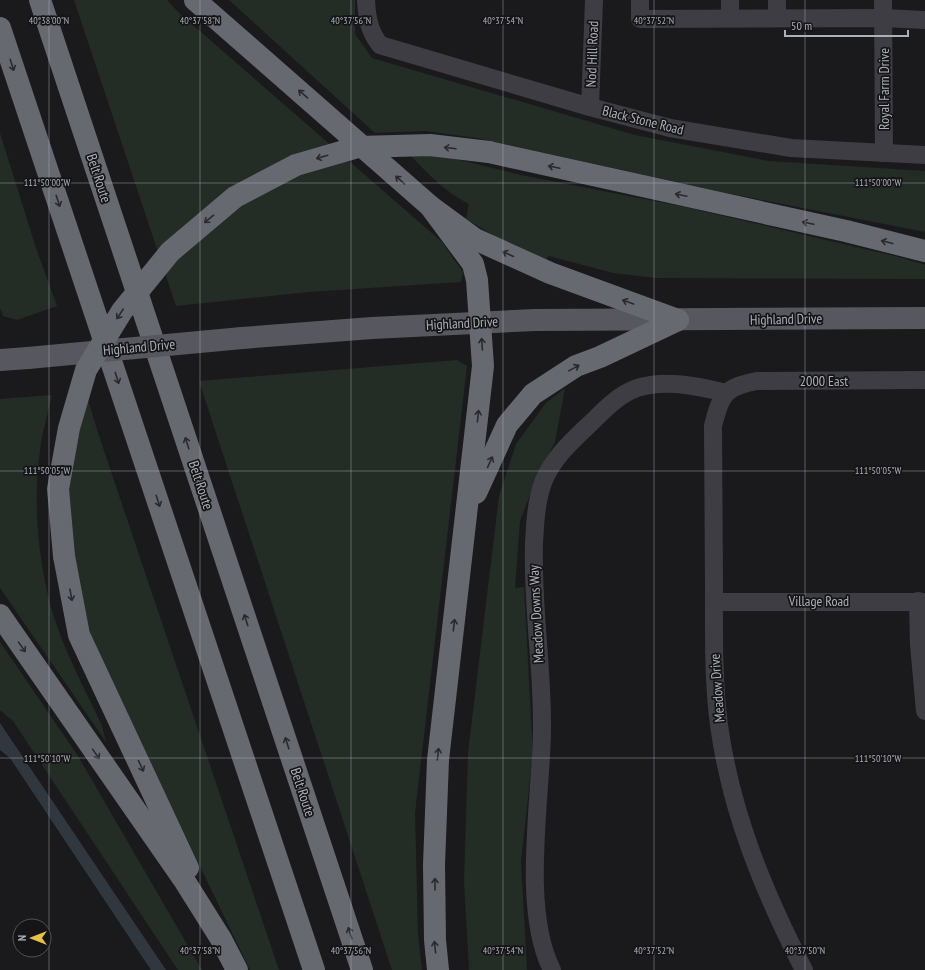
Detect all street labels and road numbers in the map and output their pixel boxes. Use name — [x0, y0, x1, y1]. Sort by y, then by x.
street label: Nod Hill Road — [582, 20, 602, 88]
street label: Royal Farm Drive — [875, 48, 893, 130]
street label: Black Stone Road — [601, 101, 685, 139]
street label: Belt Route — [83, 151, 115, 205]
street label: Highland Drive — [750, 309, 822, 329]
street label: Highland Drive — [425, 312, 499, 334]
street label: Highland Drive — [102, 335, 176, 359]
street label: 2000 East — [800, 372, 848, 390]
street label: Belt Route — [185, 458, 217, 512]
street label: Meadow Downs Way — [524, 564, 548, 664]
street label: Village Road — [788, 592, 849, 610]
street label: Meadow Drive — [706, 653, 728, 723]
street label: Belt Route — [287, 765, 319, 819]

